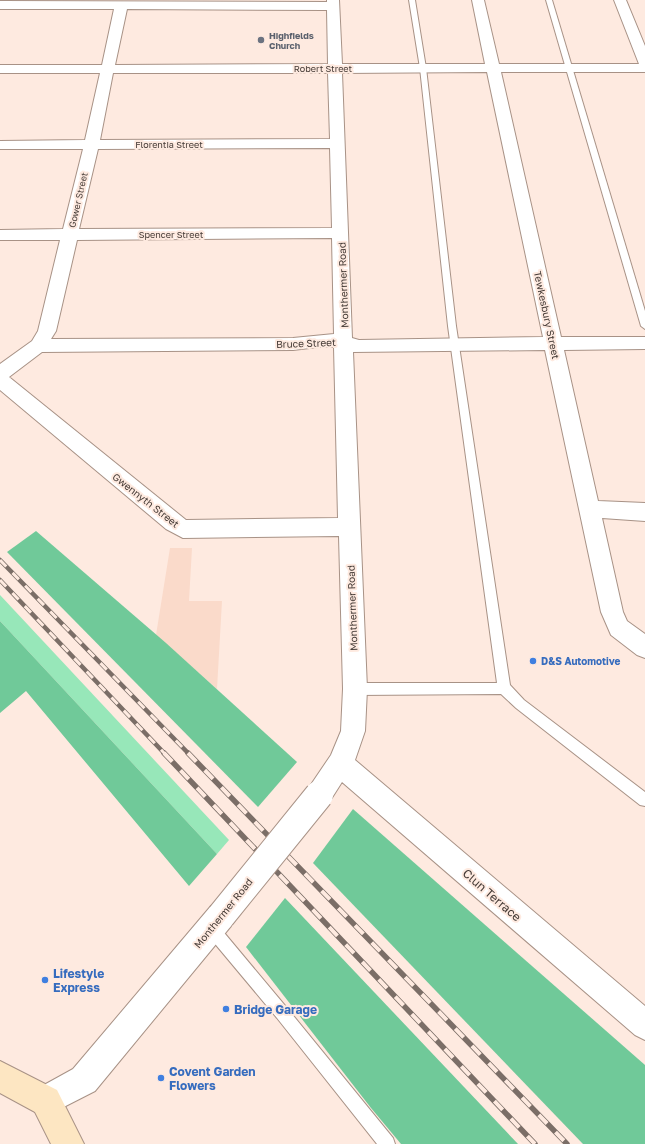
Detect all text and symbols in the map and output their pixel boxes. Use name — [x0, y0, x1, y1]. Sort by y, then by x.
place label: Highfields Church — [269, 30, 314, 51]
marker: Highfields Church — [256, 35, 266, 45]
street label: Robert Street — [294, 63, 353, 74]
street label: Florentia Street — [135, 139, 203, 150]
street label: Gower Street — [66, 171, 90, 229]
street label: Spencer Street — [139, 229, 204, 240]
street label: Monthermer Road — [336, 242, 350, 328]
street label: Tewkesbury Street — [532, 270, 562, 360]
street label: Bruce Street — [276, 336, 336, 350]
street label: Gwennyth Street — [110, 470, 182, 530]
street label: Monthermer Road — [345, 565, 359, 651]
place label: D&S Automotive — [541, 655, 621, 667]
marker: D&S Automotive — [528, 656, 538, 666]
street label: Clun Terrace — [460, 866, 524, 924]
street label: Monthermer Road — [191, 876, 255, 950]
place label: Lifestyle Express — [53, 966, 104, 995]
marker: Lifestyle Express — [40, 975, 50, 985]
place label: Bridge Garage — [234, 1002, 317, 1017]
marker: Bridge Garage — [221, 1004, 231, 1014]
place label: Covent Garden Flowers — [169, 1064, 256, 1093]
marker: Covent Garden Flowers — [156, 1073, 166, 1083]

